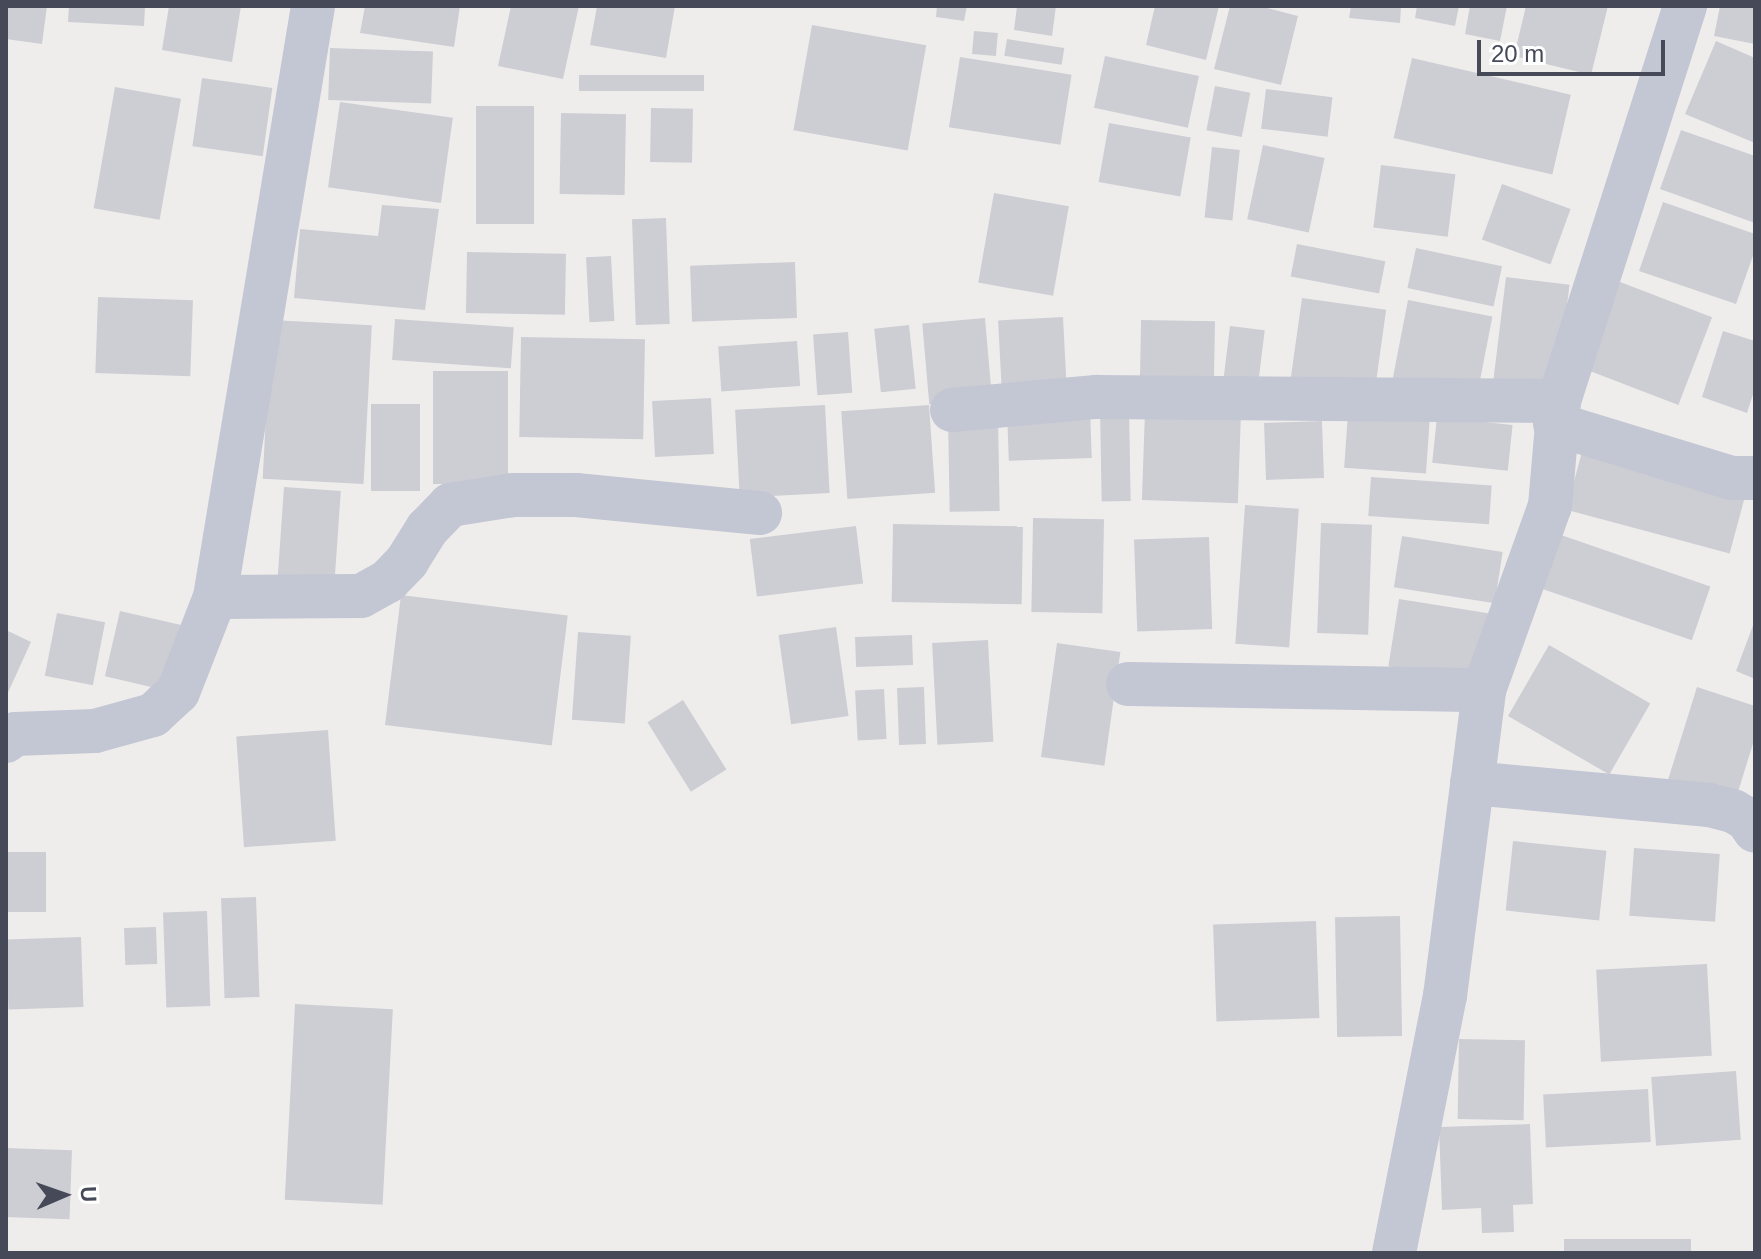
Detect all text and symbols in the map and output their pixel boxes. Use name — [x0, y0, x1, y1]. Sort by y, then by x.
scale bar — [1481, 24, 1669, 74]
text: 20 m — [1491, 40, 1544, 67]
north arrow — [24, 1155, 104, 1235]
text: U — [76, 1186, 101, 1203]

